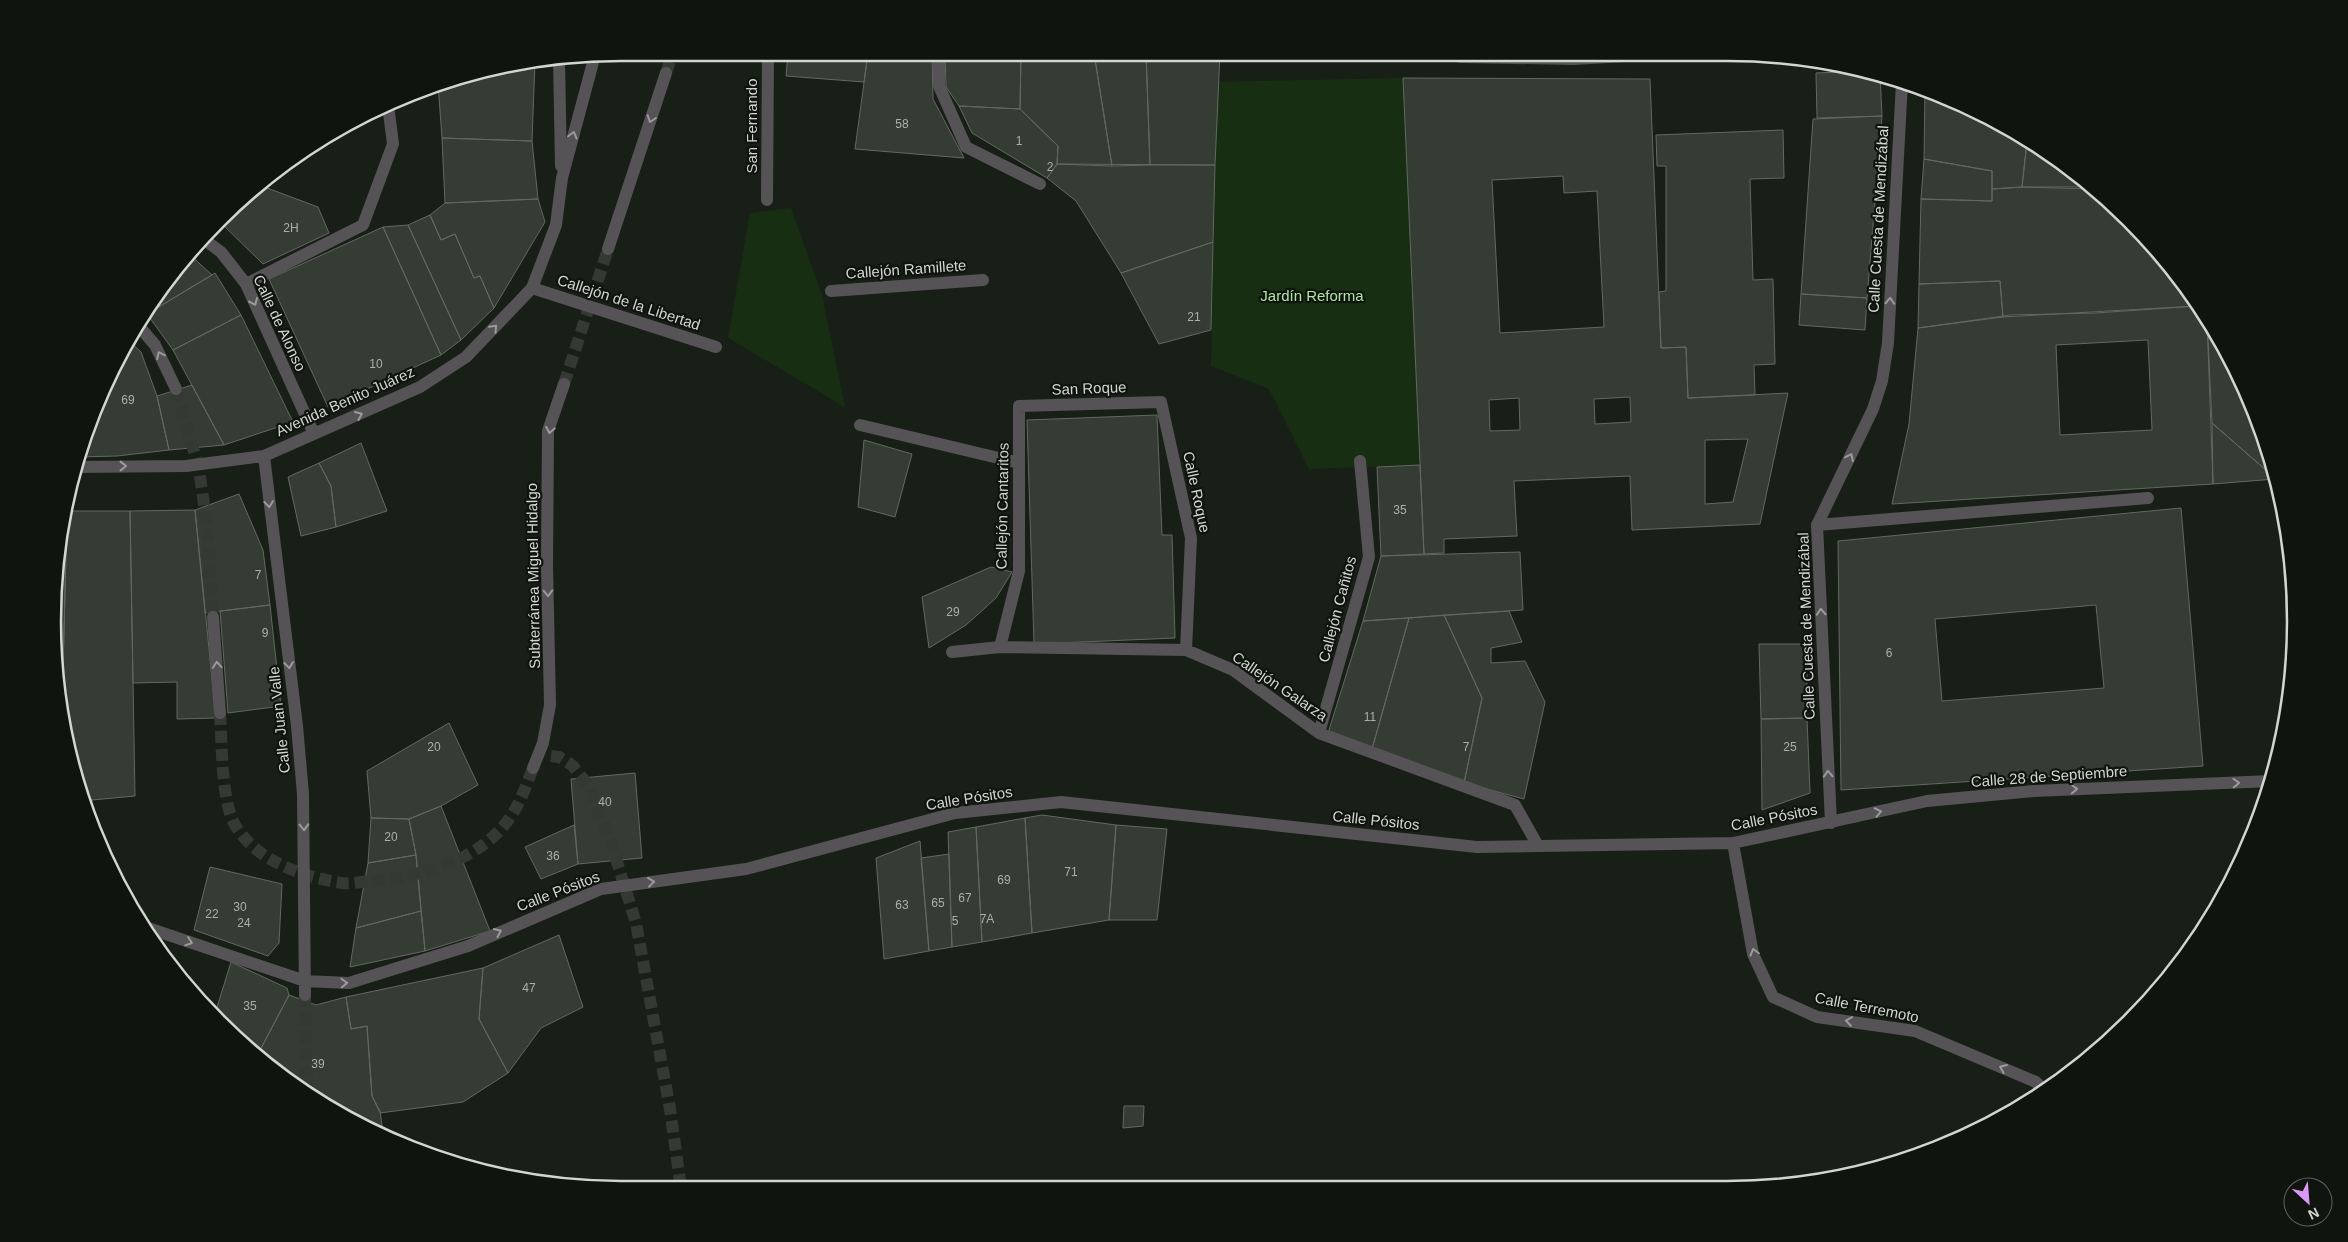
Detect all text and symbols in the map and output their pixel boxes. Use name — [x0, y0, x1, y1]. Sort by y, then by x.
street label: San Fernando — [743, 78, 760, 174]
one-way arrow — [647, 114, 657, 123]
house number: 58 — [895, 117, 909, 131]
street label: Calle Cuesta de Mendizábal — [1865, 125, 1891, 313]
one-way arrow — [568, 131, 578, 139]
house number: 1 — [1016, 134, 1023, 148]
house number: 2 — [1047, 160, 1054, 174]
house number: 2H — [283, 221, 299, 235]
street label: Callejón Ramillete — [845, 256, 967, 282]
street label: Callejón de la Libertad — [555, 271, 703, 333]
street label: Calle de Alonso — [250, 272, 310, 374]
park label: Jardín Reforma — [1260, 287, 1364, 304]
one-way arrow — [248, 297, 258, 306]
one-way arrow — [1885, 297, 1896, 305]
house number: 21 — [1187, 310, 1201, 324]
one-way arrow — [488, 325, 497, 334]
one-way arrow — [155, 351, 166, 360]
house number: 10 — [369, 357, 383, 371]
street label: Avenida Benito Juárez — [273, 363, 417, 439]
street label: San Roque — [1051, 378, 1127, 398]
house number: 69 — [121, 393, 135, 407]
one-way arrow — [353, 411, 362, 421]
one-way arrow — [545, 426, 555, 435]
street label: Callejón Cantaritos — [992, 442, 1012, 570]
street label: Calle Roque — [1180, 450, 1214, 534]
one-way arrow — [1844, 453, 1854, 462]
one-way arrow — [120, 461, 127, 471]
street label: Subterránea Miguel Hidalgo — [523, 483, 543, 669]
one-way arrow — [264, 500, 274, 508]
house number: 35 — [1393, 503, 1407, 517]
street label: Calle Cuesta de Mendizábal — [1794, 532, 1818, 720]
street label: Callejón Cañitos — [1315, 554, 1359, 664]
house number: 7 — [255, 568, 262, 582]
one-way arrow — [543, 589, 553, 597]
house number: 29 — [946, 605, 960, 619]
one-way arrow — [1816, 607, 1826, 615]
house number: 9 — [262, 626, 269, 640]
house number: 6 — [1886, 646, 1893, 660]
street label: Callejón Galarza — [1229, 648, 1331, 724]
one-way arrow — [211, 661, 222, 669]
one-way arrow — [283, 662, 294, 670]
street label: Calle Juan Valle — [265, 666, 293, 774]
house number: 11 — [1364, 710, 1377, 724]
house number: 20 — [427, 740, 441, 754]
house number: 7 — [1463, 740, 1470, 754]
house number: 25 — [1783, 740, 1797, 754]
street label: Calle 28 de Septiembre — [1970, 762, 2128, 790]
one-way arrow — [1823, 770, 1834, 778]
one-way arrow — [2233, 777, 2241, 788]
street label: Calle Pósitos — [924, 783, 1014, 813]
one-way arrow — [2070, 784, 2078, 795]
house number: 40 — [598, 795, 612, 809]
street label: Calle Pósitos — [1729, 800, 1819, 834]
street label: Calle Pósitos — [1332, 807, 1420, 833]
one-way arrow — [1874, 807, 1883, 818]
one-way arrow — [299, 824, 309, 831]
house number: 20 — [384, 830, 398, 844]
house number: 36 — [546, 849, 560, 863]
house number: 71 — [1064, 865, 1078, 879]
street label: Calle Pósitos — [514, 867, 602, 915]
house number: 69 — [997, 873, 1011, 887]
one-way arrow — [648, 877, 656, 888]
house number: 67 — [958, 891, 972, 905]
house number: 65 — [931, 896, 945, 910]
house number: 63 — [895, 898, 909, 912]
house number: 30 — [233, 900, 247, 914]
house number: 22 — [205, 907, 219, 921]
house number: 7A — [980, 912, 994, 926]
house number: 5 — [952, 914, 959, 928]
house number: 24 — [237, 916, 251, 930]
one-way arrow — [493, 928, 502, 939]
one-way arrow — [184, 936, 192, 946]
one-way arrow — [1749, 949, 1759, 957]
one-way arrow — [341, 977, 349, 988]
house number: 47 — [522, 981, 536, 995]
street label: Calle Terremoto — [1814, 989, 1920, 1025]
house number: 35 — [243, 999, 257, 1013]
one-way arrow — [1845, 1017, 1853, 1027]
house number: 39 — [311, 1057, 325, 1071]
one-way arrow — [1999, 1064, 2008, 1075]
north arrow — [2283, 1177, 2333, 1227]
text: N — [2306, 1204, 2322, 1223]

